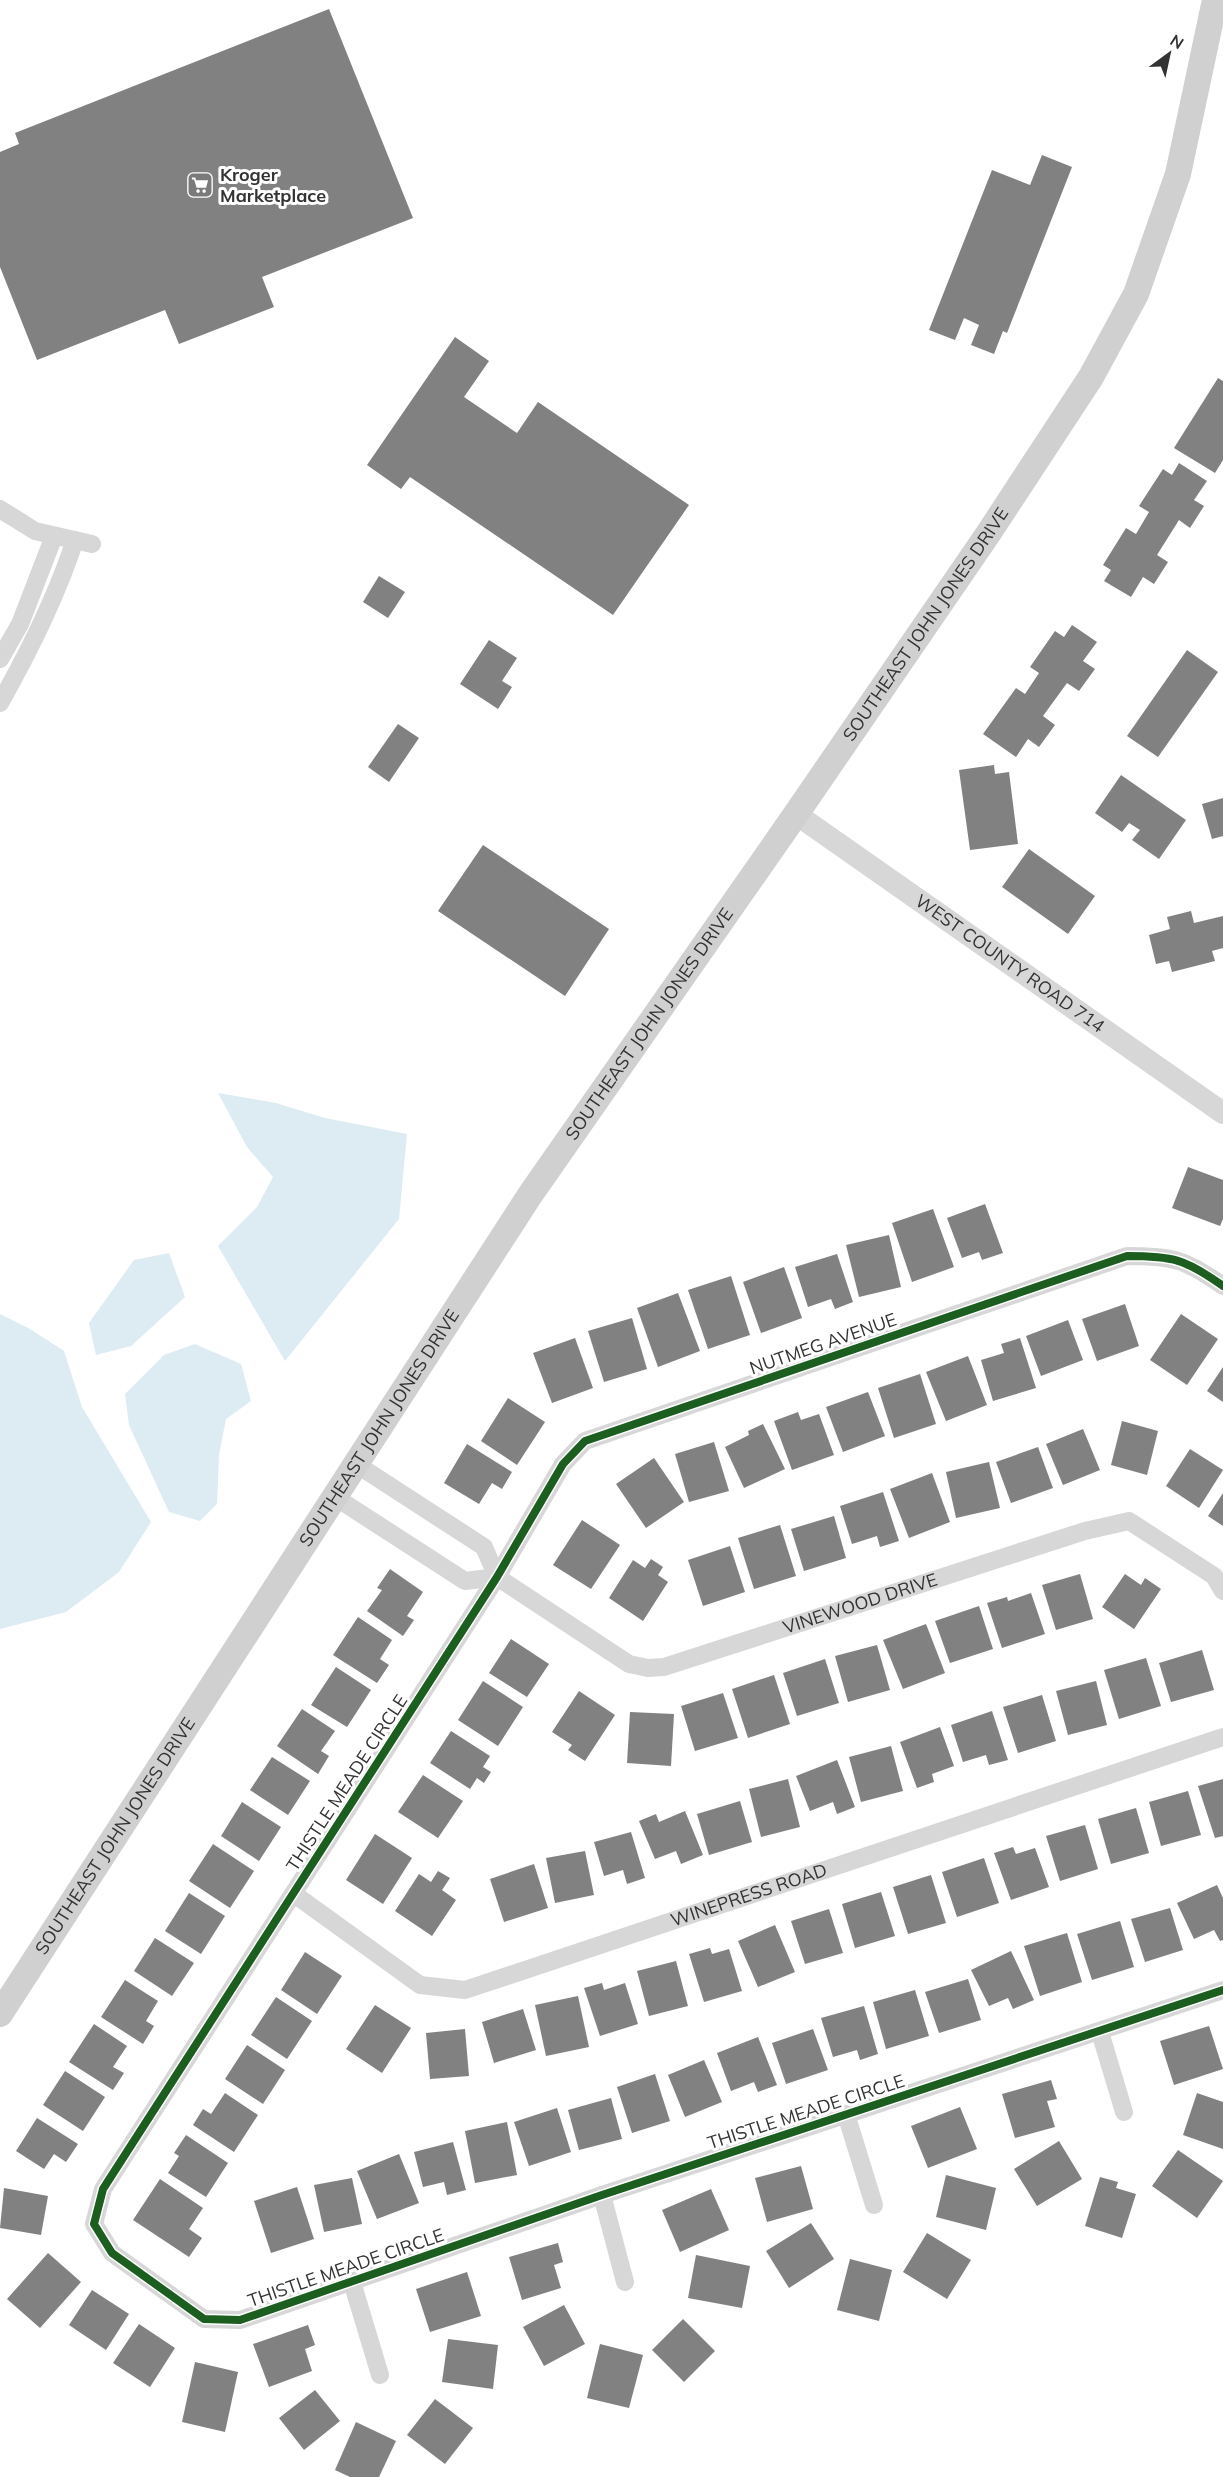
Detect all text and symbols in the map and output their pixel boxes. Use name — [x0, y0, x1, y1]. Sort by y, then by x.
north arrow — [1139, 24, 1199, 84]
text: N — [1167, 30, 1188, 53]
place label: Kroger Marketplace — [220, 163, 326, 207]
supermarket icon: Kroger Marketplace — [185, 170, 215, 200]
street label: SOUTHEAST JOHN JONES DRIVE — [837, 503, 1013, 745]
street label: WEST COUNTY ROAD 714 — [911, 889, 1109, 1038]
street label: SOUTHEAST JOHN JONES DRIVE — [560, 903, 738, 1144]
street label: SOUTHEAST JOHN JONES DRIVE — [294, 1305, 464, 1551]
street label: NUTMEG AVENUE — [746, 1308, 899, 1379]
street label: VINEWOOD DRIVE — [780, 1568, 940, 1639]
street label: THISTLE MEADE CIRCLE — [281, 1690, 412, 1875]
street label: SOUTHEAST JOHN JONES DRIVE — [30, 1713, 200, 1959]
street label: WINEPRESS ROAD — [668, 1858, 830, 1932]
street label: THISTLE MEADE CIRCLE — [704, 2069, 907, 2154]
street label: THISTLE MEADE CIRCLE — [245, 2223, 447, 2312]

